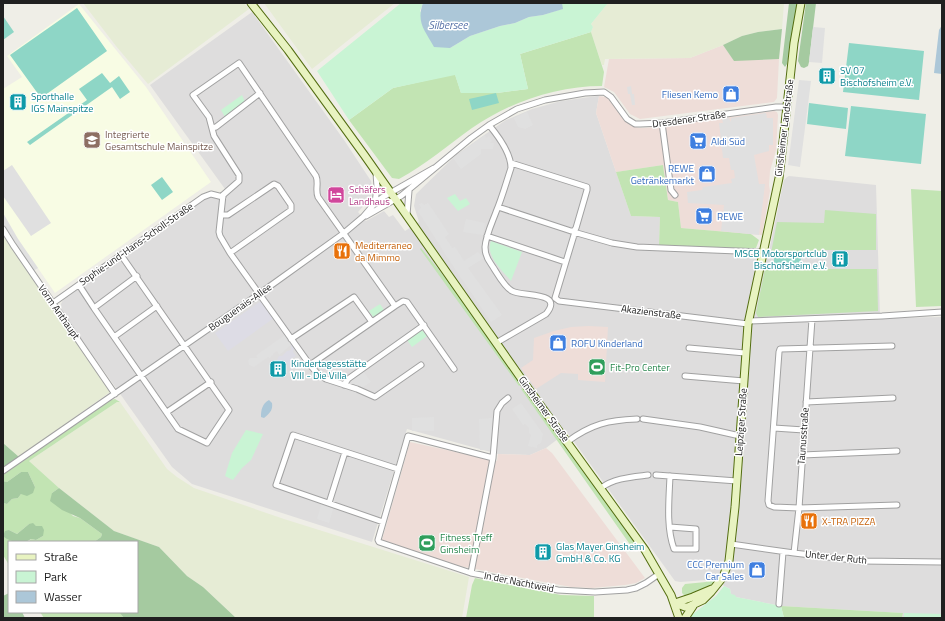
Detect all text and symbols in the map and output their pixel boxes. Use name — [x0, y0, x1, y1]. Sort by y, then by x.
water label: Silbersee — [428, 17, 468, 33]
place label: SV 07 Bischofsheim e.V. — [840, 63, 913, 90]
building icon: SV 07 Bischofsheim e.V. — [817, 66, 837, 86]
street label: Ginsheimer Landstraße — [771, 78, 797, 178]
shop icon: Fliesen Kemo — [721, 84, 741, 104]
place label: Fliesen Kemo — [662, 87, 718, 102]
place label: Sporthalle IGS Mainspitze — [31, 89, 93, 116]
building icon: Sporthalle IGS Mainspitze — [8, 92, 28, 112]
street label: Dresdener Straße — [651, 106, 727, 132]
place label: Integrierte Gesamtschule Mainspitze — [105, 127, 213, 154]
school or university icon: Integrierte Gesamtschule Mainspitze — [82, 130, 102, 150]
supermarket icon: Aldi Süd — [688, 131, 708, 151]
place label: Aldi Süd — [711, 134, 745, 149]
place label: REWE Getränkemarkt — [631, 161, 694, 188]
shop icon: REWE Getränkemarkt — [697, 164, 717, 184]
place label: Schäfers Landhaus — [349, 182, 390, 209]
hotel icon: Schäfers Landhaus — [326, 185, 346, 205]
street label: Sophie-und-Hans-Scholl-Straße — [76, 199, 196, 289]
supermarket icon: REWE — [694, 206, 714, 226]
place label: REWE — [717, 209, 744, 224]
place label: Mediterraneo da Mimmo — [355, 238, 412, 265]
restaurant icon: Mediterraneo da Mimmo — [332, 241, 352, 261]
place label: MSCB Motorsportclub Bischofsheim e.V. — [734, 246, 827, 273]
building icon: MSCB Motorsportclub Bischofsheim e.V. — [830, 249, 850, 269]
street label: Bouguenais-Allee — [205, 280, 275, 334]
street label: Vorm Anthaupt — [34, 281, 84, 343]
street label: Akazienstraße — [620, 301, 682, 323]
shop icon: ROFU Kinderland — [548, 333, 568, 353]
place label: ROFU Kinderland — [571, 336, 643, 351]
place label: Kindertagesstätte VIII - Die Villa — [291, 356, 367, 383]
sports icon: Fit-Pro Center — [587, 357, 607, 377]
building icon: Kindertagesstätte VIII - Die Villa — [268, 359, 288, 379]
place label: Fit-Pro Center — [610, 360, 670, 375]
street label: Ginsheimer Straße — [515, 373, 573, 445]
street label: Leipziger Straße — [731, 388, 751, 456]
street label: Taunusstraße — [794, 407, 812, 465]
restaurant icon: X-TRA PIZZA — [799, 511, 819, 531]
place label: X-TRA PIZZA — [822, 514, 876, 529]
place label: Fitness Treff Ginsheim — [440, 530, 493, 557]
sports icon: Fitness Treff Ginsheim — [417, 533, 437, 553]
place label: Glas Mayer Ginsheim GmbH & Co. KG — [556, 539, 644, 566]
legend — [8, 541, 138, 613]
building icon: Glas Mayer Ginsheim GmbH & Co. KG — [533, 542, 553, 562]
street label: Unter der Ruth — [804, 546, 868, 568]
text: Straße — [44, 547, 78, 566]
place label: CCC Premium Car Sales — [687, 557, 744, 584]
shop icon: CCC Premium Car Sales — [747, 560, 767, 580]
text: Park — [44, 567, 67, 586]
street label: In der Nachtweid — [483, 568, 555, 596]
text: Wasser — [44, 587, 82, 606]

